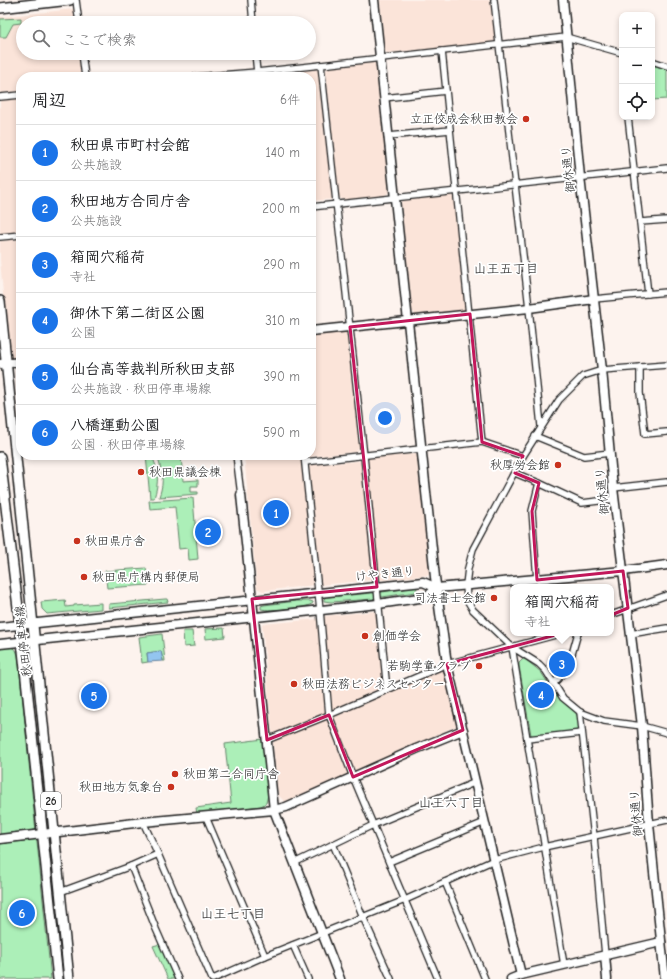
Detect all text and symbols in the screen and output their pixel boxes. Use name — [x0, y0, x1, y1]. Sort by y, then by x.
map controls — [619, 12, 655, 120]
button: + — [619, 12, 655, 48]
search box — [16, 16, 316, 60]
icon: search — [30, 27, 52, 49]
text: ここで検索 — [62, 31, 137, 49]
button: − — [619, 48, 655, 84]
button: locate — [619, 84, 655, 120]
text: 周辺 — [32, 91, 66, 110]
text: 6件 — [280, 92, 300, 107]
place label: 立正佼成会秋田教会 — [410, 112, 518, 126]
marker: 立正佼成会秋田教会 — [521, 114, 531, 124]
text: 秋田県市町村会館 — [70, 136, 190, 154]
street label: 御休通り — [559, 144, 577, 194]
text: 1 — [42, 145, 48, 160]
text: 140 m — [266, 145, 300, 160]
text: 公共施設 — [70, 157, 122, 172]
text: 秋田地方合同庁舎 — [70, 192, 190, 210]
text: 2 — [42, 201, 48, 216]
text: 200 m — [262, 201, 300, 216]
text: 公共施設 — [70, 213, 122, 228]
text: 箱岡穴稲荷 — [70, 248, 145, 266]
text: 3 — [42, 257, 48, 272]
text: 290 m — [263, 257, 300, 272]
district label: 山王五丁目 — [473, 261, 539, 276]
text: 寺社 — [70, 269, 96, 284]
text: 御休下第二街区公園 — [70, 304, 205, 322]
text: 4 — [42, 313, 48, 328]
text: 310 m — [265, 313, 300, 328]
text: 公園 — [70, 325, 96, 340]
text: 仙台高等裁判所秋田支部 — [70, 360, 235, 378]
text: 5 — [42, 369, 48, 384]
text: 390 m — [264, 369, 300, 384]
text: 公共施設 · 秋田停車場線 — [70, 381, 211, 396]
your location — [375, 408, 395, 428]
text: 八橋運動公園 — [70, 416, 160, 434]
text: 6 — [42, 425, 48, 440]
text: 590 m — [263, 425, 300, 440]
text: 公園 · 秋田停車場線 — [70, 437, 185, 452]
place label: 秋厚労会館 — [490, 458, 550, 472]
marker: 秋厚労会館 — [553, 460, 563, 470]
place label: 秋田県議会棟 — [149, 465, 221, 479]
street label: 御休通り — [593, 466, 611, 516]
marker: 秋田県議会棟 — [136, 467, 146, 477]
pin: 1 — [263, 498, 289, 528]
pin: 2 — [195, 517, 221, 547]
place label: 秋田県庁舎 — [85, 534, 145, 548]
marker: 秋田県庁舎 — [72, 536, 82, 546]
street label: けやき通り — [354, 564, 416, 584]
place label: 秋田県庁構内郵便局 — [92, 570, 200, 584]
marker: 秋田県庁構内郵便局 — [79, 572, 89, 582]
popup — [510, 584, 614, 636]
place label: 司法書士会館 — [414, 591, 486, 605]
marker: 司法書士会館 — [489, 593, 499, 603]
text: 箱岡穴稲荷 — [524, 593, 600, 611]
street label: 秋田停車場線 — [12, 604, 34, 678]
text: 寺社 — [524, 614, 551, 629]
place label: 創価学会 — [373, 629, 421, 643]
marker: 創価学会 — [360, 631, 370, 641]
pin: 3 — [549, 649, 575, 679]
place label: 若駒学童クラブ — [387, 659, 471, 673]
marker: 若駒学童クラブ — [474, 661, 484, 671]
place label: 秋田法務ビジネスセンター — [302, 677, 445, 691]
marker: 秋田法務ビジネスセンター — [289, 679, 299, 689]
pin: 4 — [528, 680, 554, 710]
pin: 5 — [81, 681, 107, 711]
place label: 秋田第二合同庁舎 — [183, 767, 279, 781]
marker: 秋田第二合同庁舎 — [170, 769, 180, 779]
place label: 秋田地方気象台 — [79, 780, 163, 794]
marker: 秋田地方気象台 — [166, 782, 176, 792]
street label: 御休通り — [627, 788, 645, 838]
road number: 26 — [41, 792, 61, 810]
district label: 山王六丁目 — [418, 795, 484, 810]
pin: 6 — [9, 898, 35, 928]
district label: 山王七丁目 — [200, 906, 266, 921]

